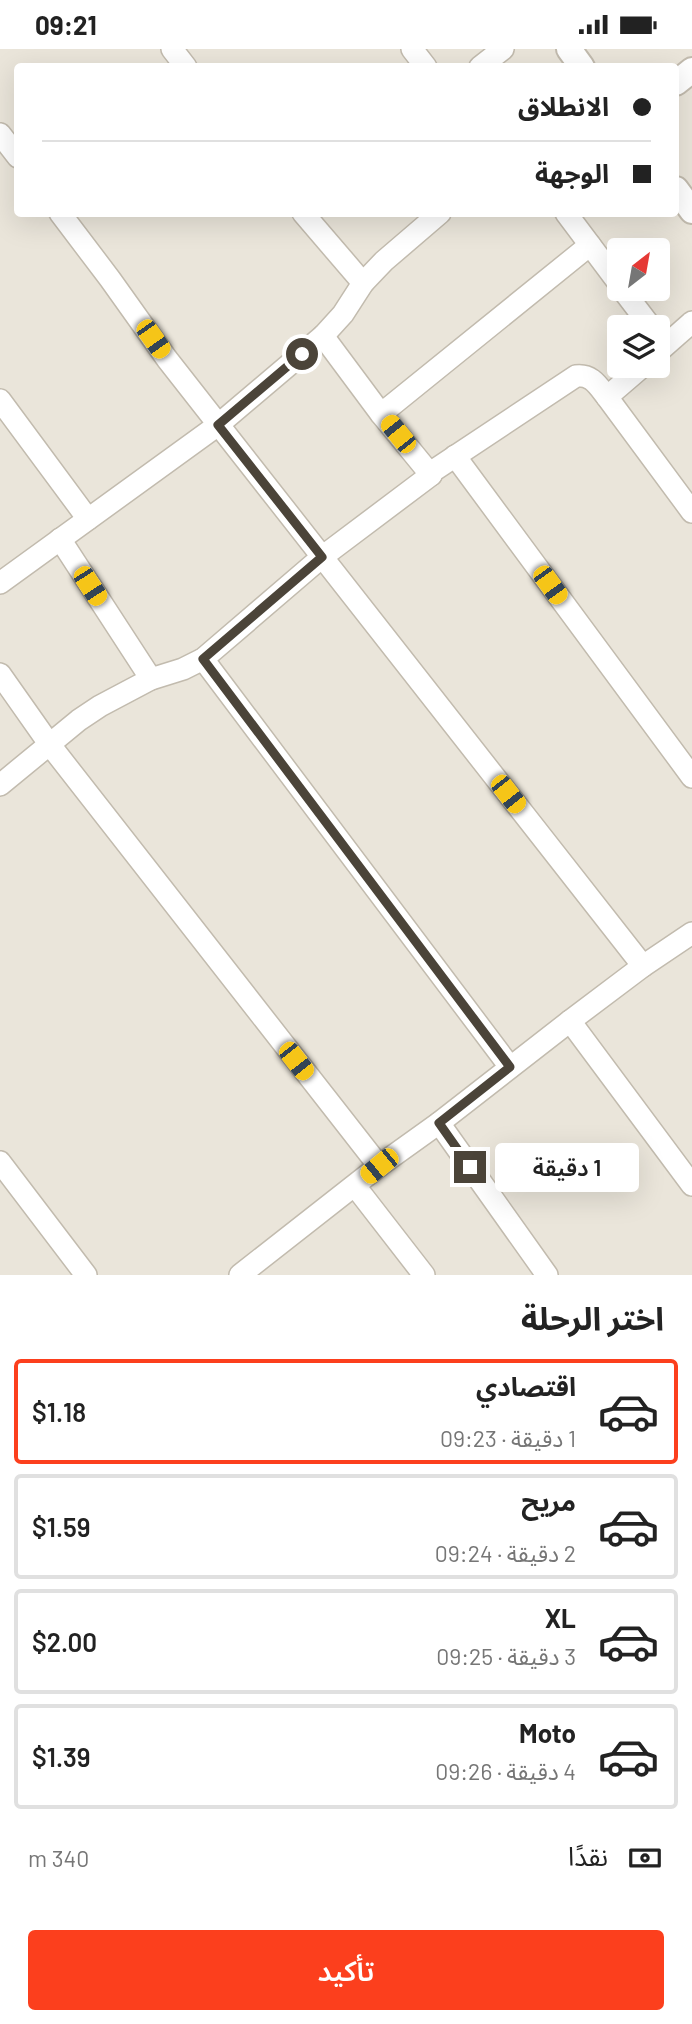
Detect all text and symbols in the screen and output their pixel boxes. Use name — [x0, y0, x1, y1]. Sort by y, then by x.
text: 09:21 — [35, 9, 97, 40]
text: الانطلاق — [518, 90, 609, 121]
text: الوجهة — [535, 157, 609, 188]
north arrow — [607, 238, 670, 301]
map controls — [607, 238, 670, 378]
button: layers — [607, 315, 670, 378]
car — [133, 316, 174, 362]
route start — [286, 338, 318, 370]
car — [377, 411, 420, 457]
car — [530, 562, 571, 608]
car — [70, 563, 111, 609]
car — [487, 771, 530, 817]
car — [275, 1038, 318, 1084]
callout: 1 دقيقة — [494, 1143, 638, 1191]
car — [357, 1145, 402, 1187]
route end — [454, 1151, 486, 1183]
text: 1 دقيقة — [533, 1153, 601, 1181]
text: اختر الرحلة — [521, 1298, 664, 1336]
text: اقتصادي — [476, 1370, 576, 1401]
icon: car — [597, 1380, 660, 1443]
text: $1.18 — [32, 1396, 86, 1427]
text: 1 دقيقة · 09:23 — [440, 1424, 576, 1452]
text: مريح — [521, 1485, 576, 1516]
icon: car — [597, 1495, 660, 1558]
text: $1.59 — [32, 1511, 91, 1542]
text: 2 دقيقة · 09:24 — [435, 1539, 576, 1567]
text: XL — [545, 1602, 576, 1633]
icon: car — [597, 1610, 660, 1673]
text: $2.00 — [32, 1626, 97, 1657]
text: 3 دقيقة · 09:25 — [436, 1642, 576, 1670]
text: Moto — [519, 1717, 576, 1748]
icon: car — [597, 1725, 660, 1788]
text: $1.39 — [32, 1741, 91, 1772]
text: 4 دقيقة · 09:26 — [435, 1757, 576, 1785]
icon: cash — [626, 1839, 664, 1877]
text: نقدًا — [568, 1840, 608, 1871]
text: 340 m — [28, 1844, 89, 1872]
button: تأكيد — [28, 1930, 664, 2010]

